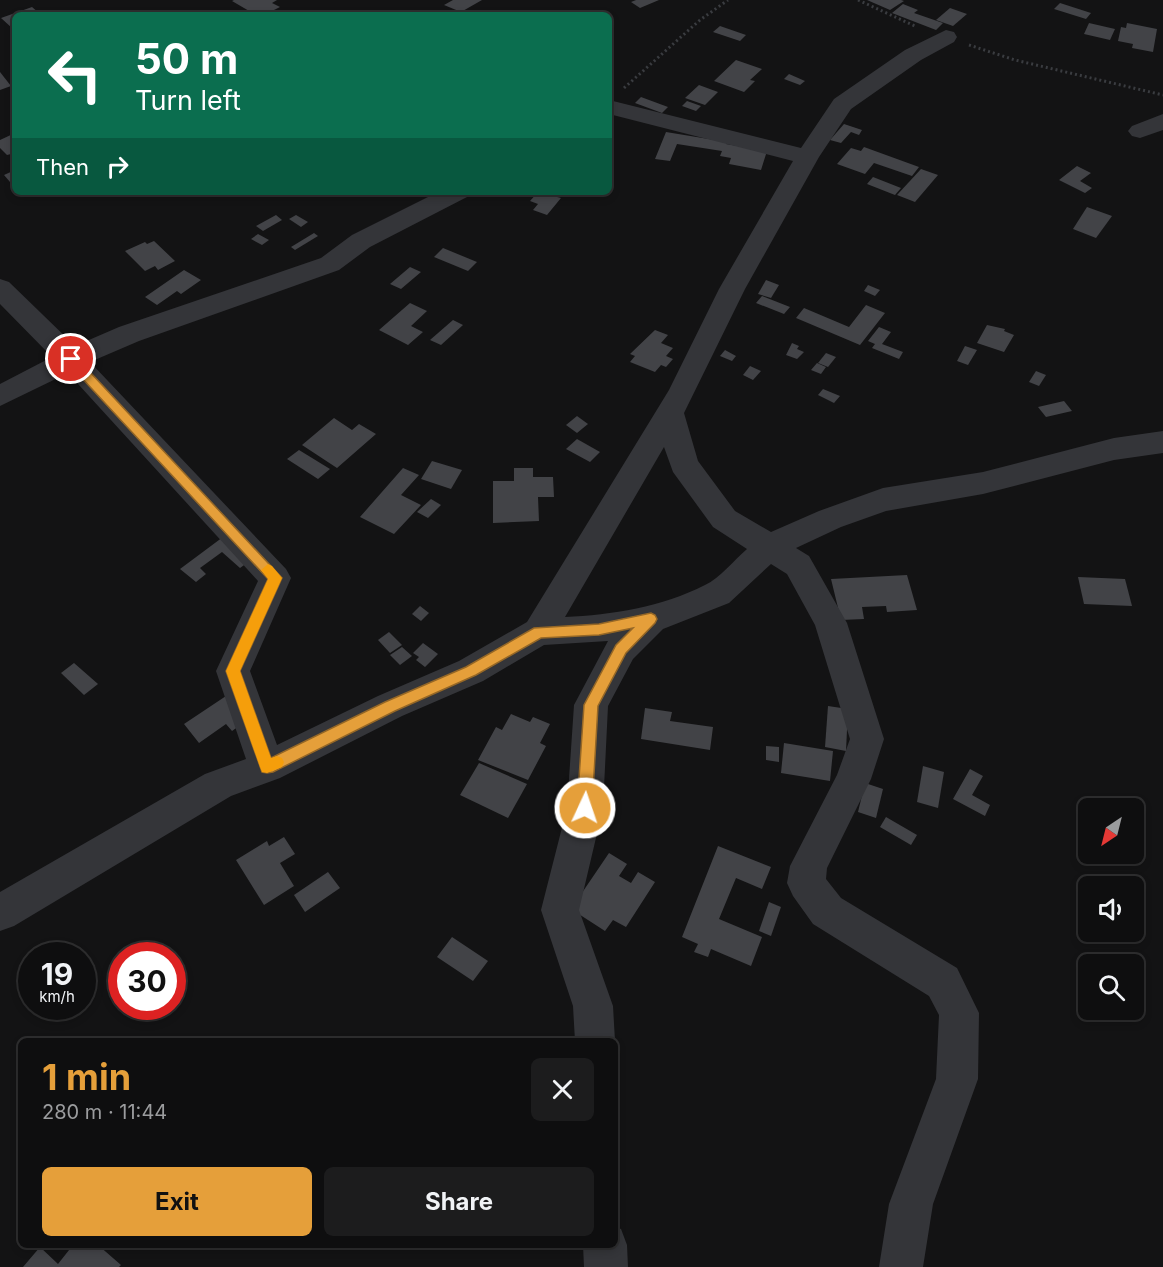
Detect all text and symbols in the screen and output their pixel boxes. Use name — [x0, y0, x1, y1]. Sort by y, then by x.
text: 50 m — [135, 33, 238, 84]
icon: left — [36, 36, 114, 114]
text: Turn left — [135, 84, 241, 117]
icon: right — [101, 150, 134, 183]
text: Then — [36, 154, 89, 180]
pin — [45, 333, 96, 384]
icon: arrive — [54, 342, 87, 375]
position arrow — [553, 776, 617, 840]
north arrow — [1078, 798, 1144, 864]
map controls — [1078, 798, 1144, 1020]
button: sound — [1078, 876, 1144, 942]
speed limit sign: 30 — [108, 942, 186, 1020]
button: search — [1078, 954, 1144, 1020]
text: 19 — [41, 956, 73, 992]
text: km/h — [39, 987, 75, 1006]
text: 1 min — [42, 1055, 131, 1099]
button: close — [531, 1058, 594, 1121]
text: 280 m · 11:44 — [42, 1100, 167, 1124]
button: Exit — [42, 1167, 312, 1236]
button: Share — [324, 1167, 594, 1236]

